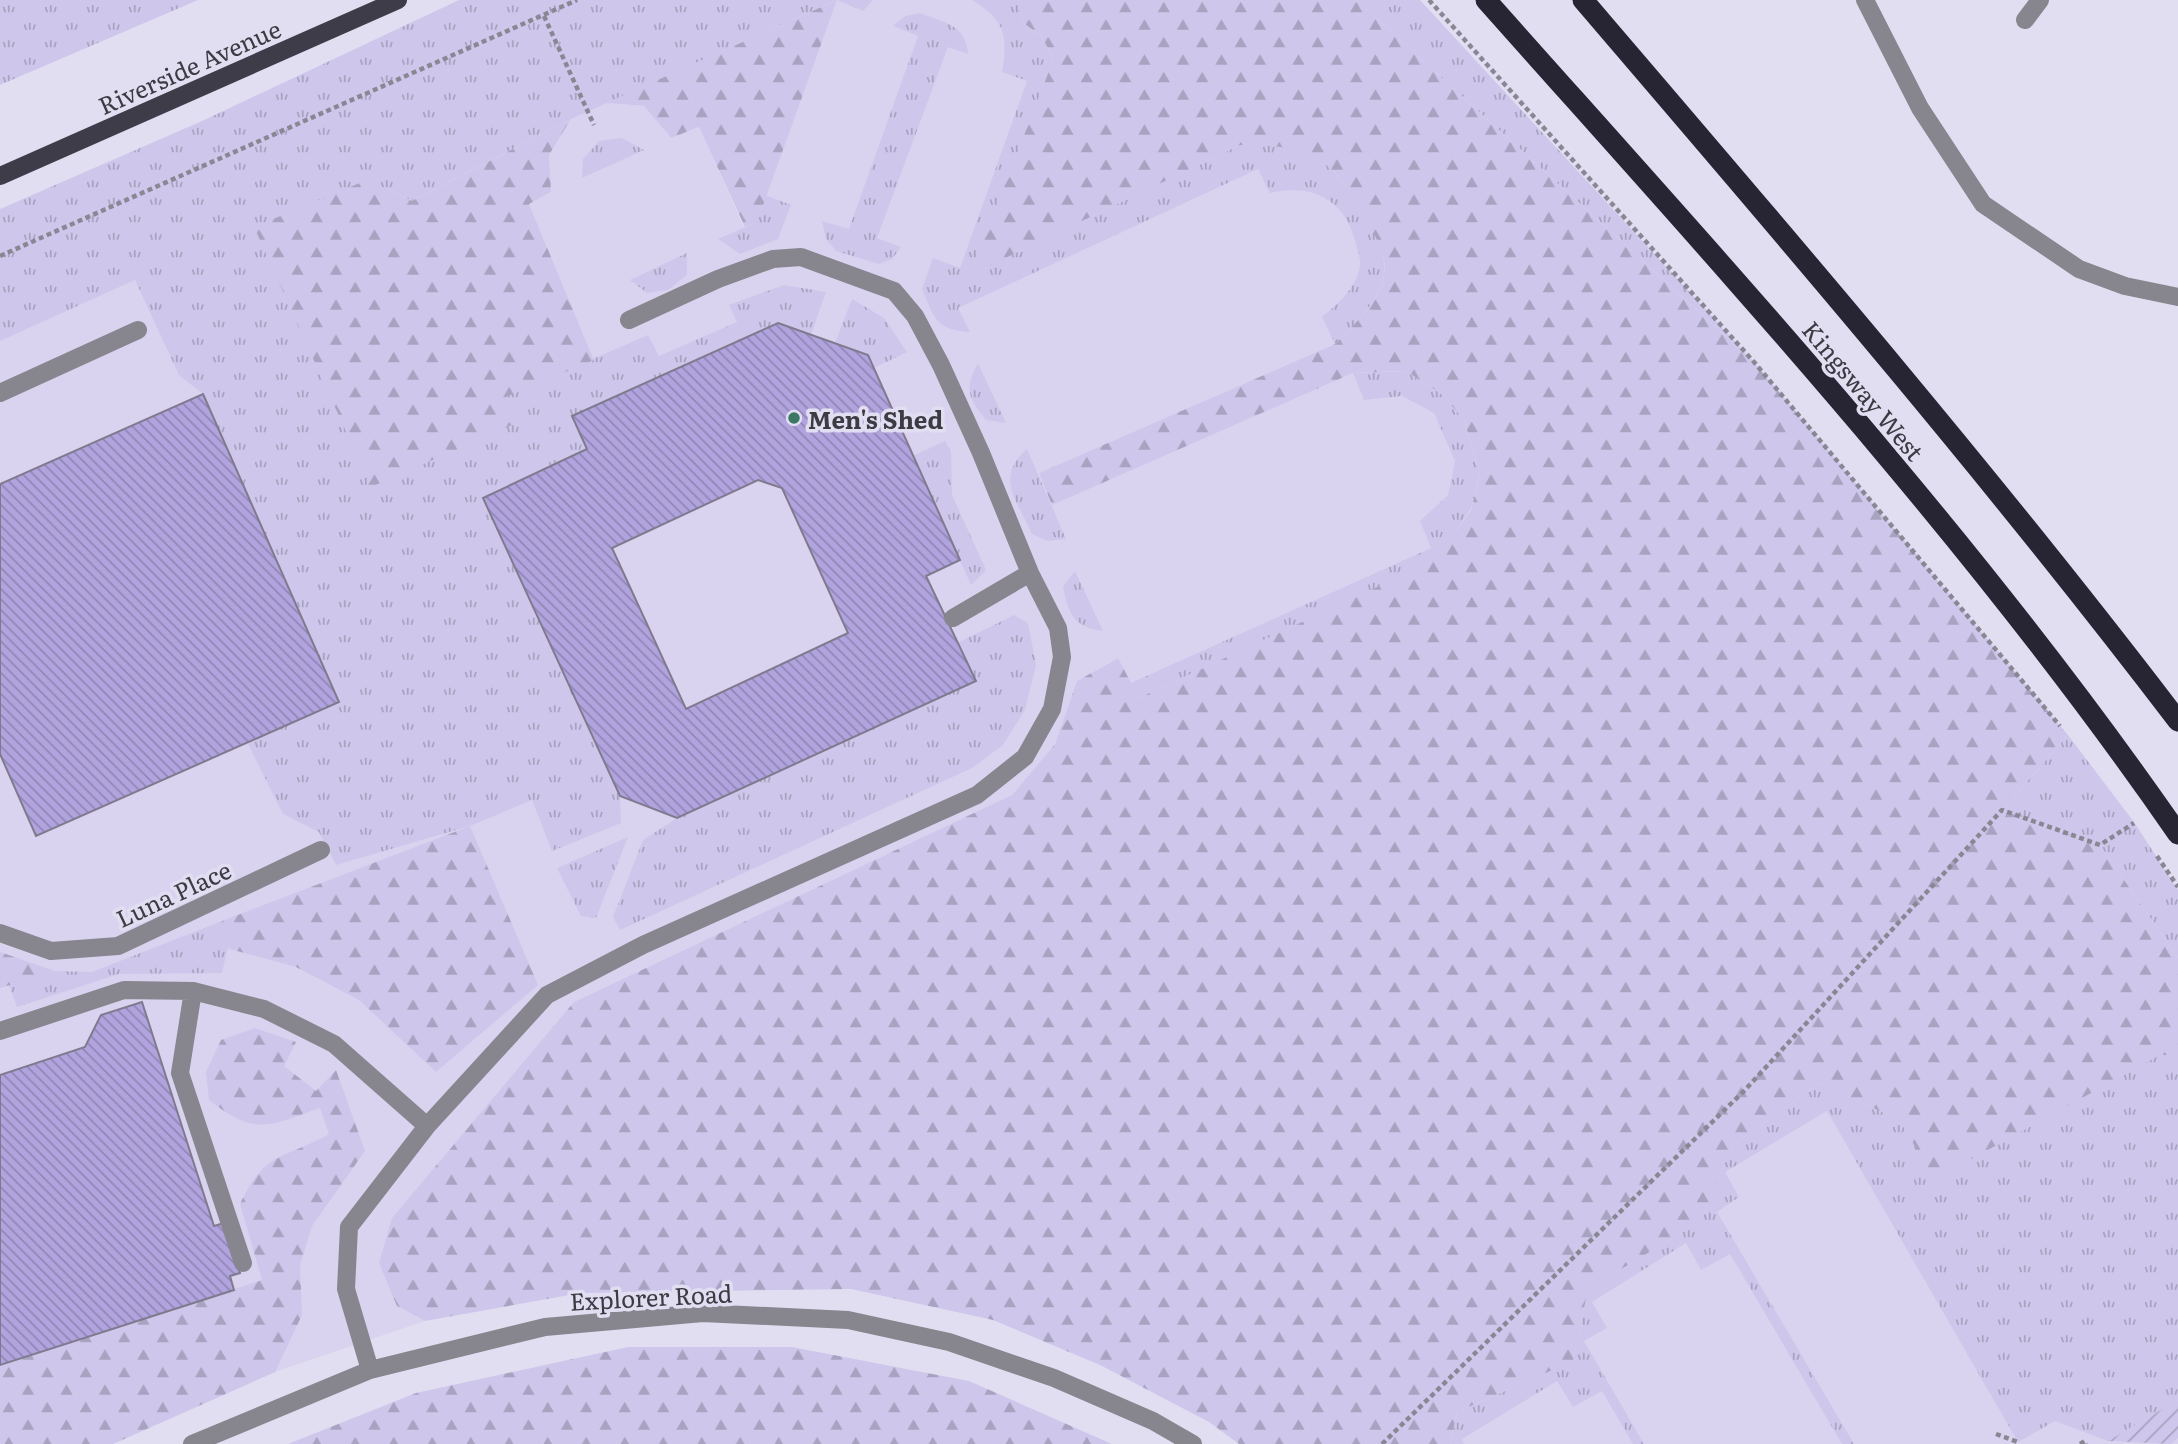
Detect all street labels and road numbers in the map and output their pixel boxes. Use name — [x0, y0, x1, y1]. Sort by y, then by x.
street label: Riverside Avenue — [92, 10, 286, 122]
street label: Kingsway West — [1795, 313, 1933, 468]
street label: Luna Place — [110, 851, 236, 935]
street label: Explorer Road — [569, 1274, 733, 1318]

